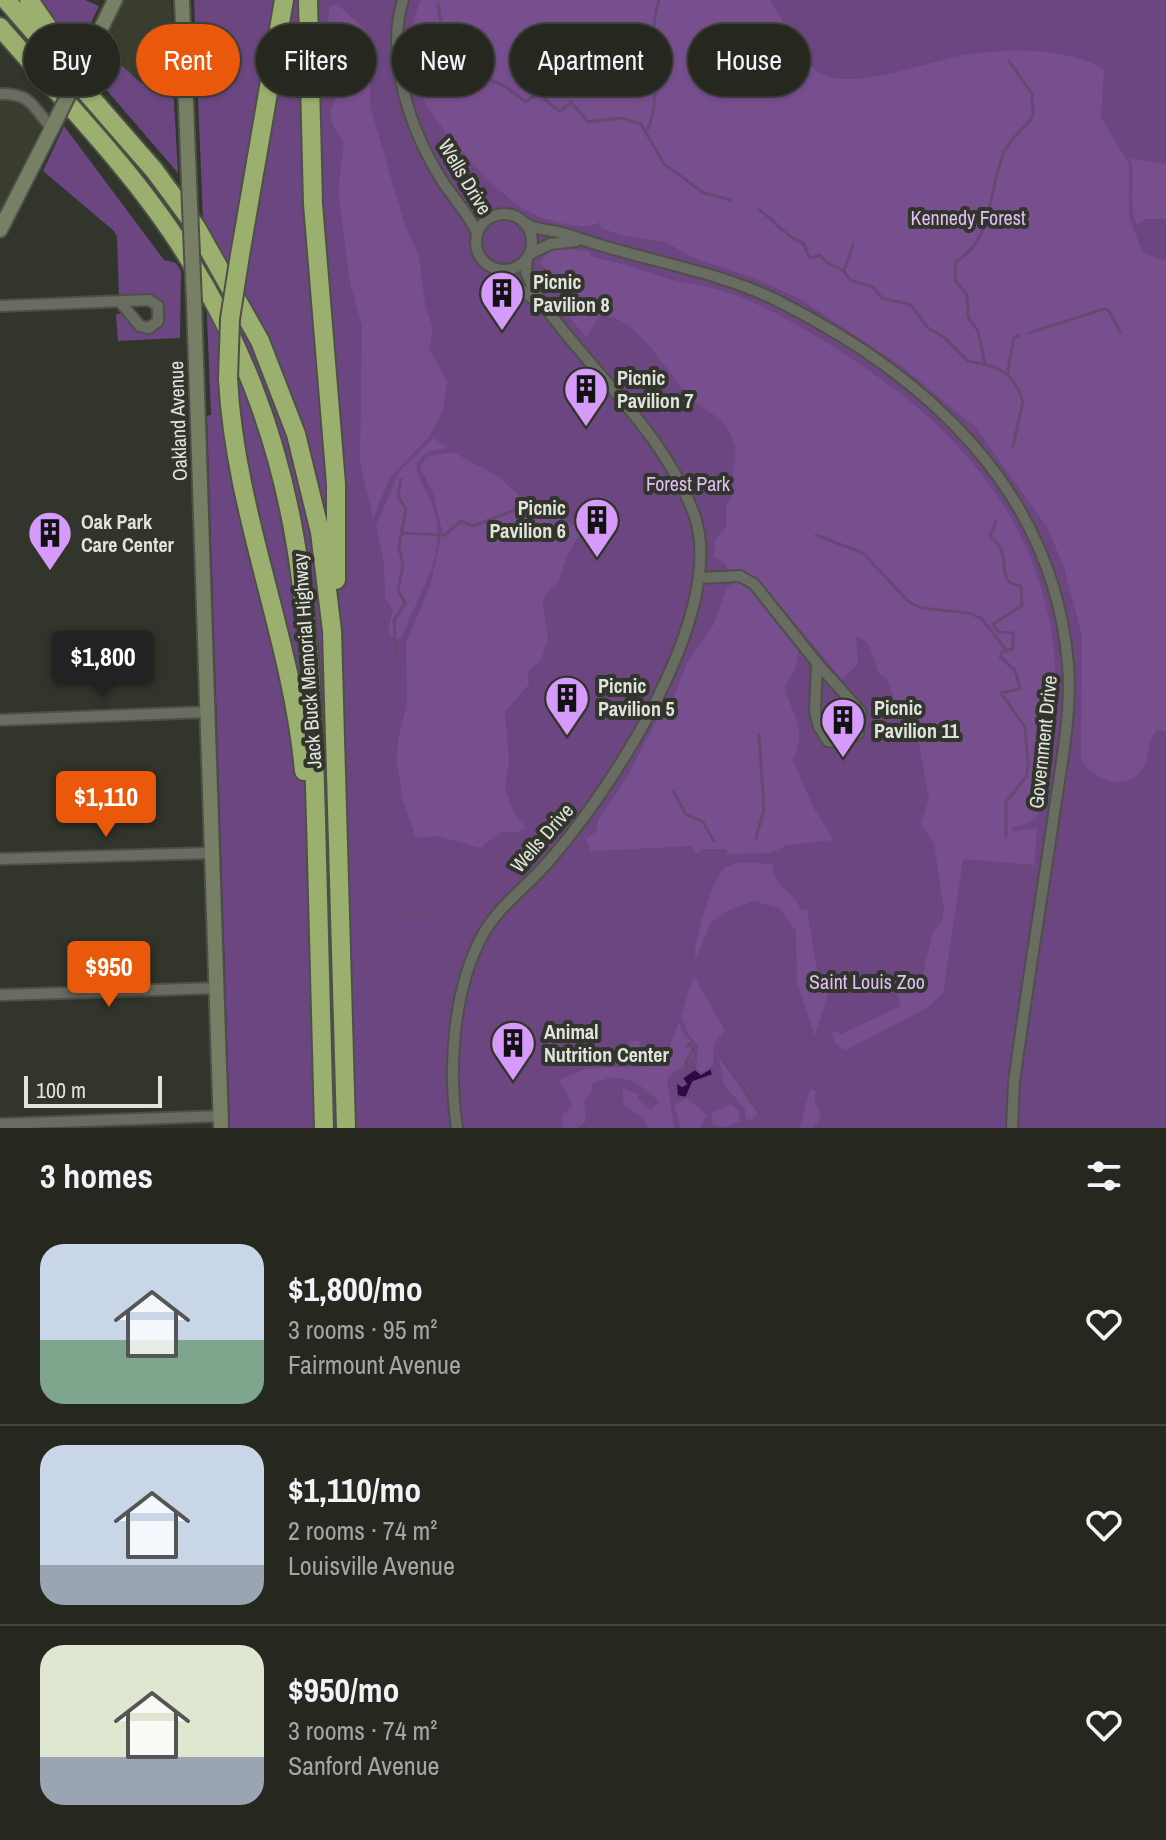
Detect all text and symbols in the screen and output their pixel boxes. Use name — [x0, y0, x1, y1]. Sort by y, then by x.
chip: Buy — [24, 24, 120, 96]
chip: Rent — [136, 24, 240, 96]
chip: Filters — [256, 24, 376, 96]
chip: New — [392, 24, 494, 96]
chip: Apartment — [510, 24, 672, 96]
chip: House — [688, 24, 810, 96]
street label: Wells Drive — [432, 134, 499, 220]
park label: Kennedy Forest — [911, 204, 1026, 231]
place label: Picnic Pavilion 8 — [533, 268, 610, 318]
building icon: Picnic Pavilion 8 — [478, 269, 526, 332]
street label: Oakland Avenue — [162, 361, 193, 481]
place label: Picnic Pavilion 7 — [617, 364, 694, 414]
building icon: Picnic Pavilion 7 — [562, 365, 610, 428]
park label: Forest Park — [646, 470, 731, 497]
place label: Picnic Pavilion 6 — [489, 494, 566, 544]
building icon: Picnic Pavilion 6 — [573, 496, 621, 559]
place label: Oak Park Care Center — [81, 508, 175, 558]
building icon: Oak Park Care Center — [26, 509, 74, 572]
street label: Jack Buck Memorial Highway — [285, 552, 328, 770]
pin: $1,800 — [38, 631, 168, 699]
text: $1,800 — [70, 639, 136, 674]
place label: Picnic Pavilion 5 — [598, 672, 675, 722]
building icon: Picnic Pavilion 5 — [543, 674, 591, 737]
street label: Government Drive — [1022, 674, 1063, 810]
place label: Picnic Pavilion 11 — [874, 694, 960, 744]
building icon: Picnic Pavilion 11 — [819, 696, 867, 759]
pin: $1,110 — [41, 771, 171, 839]
text: $1,110 — [74, 779, 138, 814]
street label: Wells Drive — [504, 797, 579, 878]
pin: $950 — [62, 941, 156, 1009]
text: $950 — [85, 949, 133, 984]
park label: Saint Louis Zoo — [809, 968, 925, 995]
place label: Animal Nutrition Center — [544, 1018, 669, 1068]
building icon: Animal Nutrition Center — [489, 1019, 537, 1082]
scale bar — [24, 1072, 162, 1108]
text: 100 m — [36, 1075, 86, 1105]
text: 3 homes — [40, 1153, 153, 1199]
icon: filters — [1082, 1154, 1126, 1198]
text: $1,800/mo — [288, 1266, 423, 1312]
icon: home — [104, 1276, 200, 1372]
icon: heart — [1082, 1302, 1126, 1346]
text: 3 rooms · 95 m² — [288, 1312, 437, 1347]
text: Fairmount Avenue — [288, 1347, 461, 1382]
text: $1,110/mo — [288, 1467, 421, 1513]
icon: home — [104, 1477, 200, 1573]
icon: heart — [1082, 1503, 1126, 1547]
text: 2 rooms · 74 m² — [288, 1513, 437, 1548]
text: Louisville Avenue — [288, 1548, 455, 1583]
text: $950/mo — [288, 1667, 400, 1713]
icon: home — [104, 1677, 200, 1773]
icon: heart — [1082, 1703, 1126, 1747]
text: 3 rooms · 74 m² — [288, 1713, 437, 1748]
text: Sanford Avenue — [288, 1748, 439, 1783]

